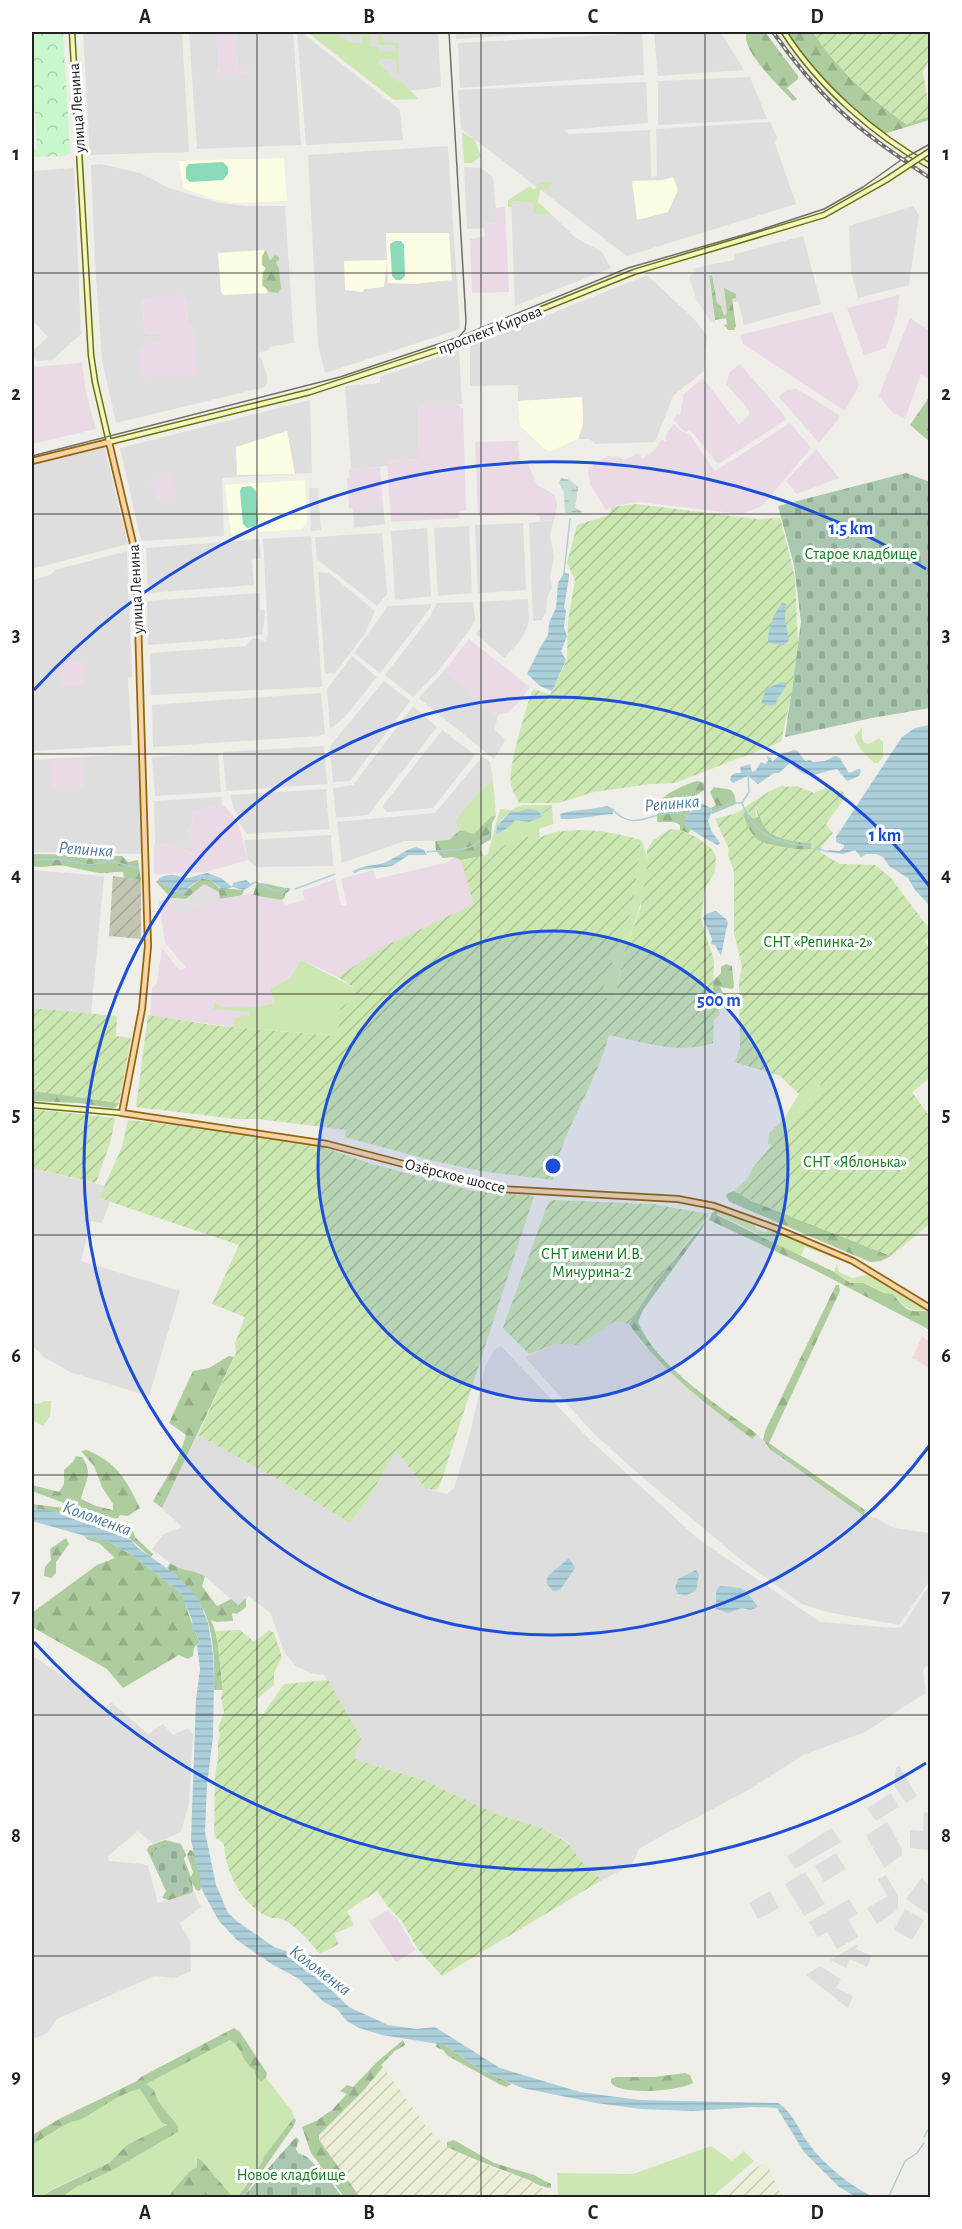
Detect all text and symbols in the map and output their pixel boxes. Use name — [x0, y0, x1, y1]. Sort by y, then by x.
text: A — [139, 7, 151, 27]
text: B — [363, 7, 375, 27]
text: C — [588, 7, 599, 27]
text: D — [810, 7, 824, 27]
street label: улица Ленина — [66, 63, 89, 154]
text: 1 — [12, 144, 20, 164]
text: 1 — [942, 144, 950, 164]
street label: проспект Кирова — [436, 303, 544, 357]
text: 2 — [11, 384, 21, 404]
text: 2 — [941, 384, 951, 404]
text: 1.5 km — [829, 520, 873, 538]
street label: улица Ленина — [126, 544, 147, 635]
park label: Старое кладбище — [805, 546, 917, 562]
text: 3 — [12, 625, 20, 645]
text: 3 — [942, 625, 950, 645]
water label: Репинка — [644, 793, 700, 815]
text: 1 km — [869, 827, 901, 845]
water label: Репинка — [58, 839, 114, 861]
text: 4 — [11, 865, 21, 885]
text: 4 — [941, 865, 951, 885]
park label: СНТ «Репинка-2» — [763, 934, 873, 950]
text: 500 m — [697, 992, 741, 1010]
text: 5 — [12, 1105, 20, 1125]
text: 5 — [942, 1105, 950, 1125]
park label: СНТ «Яблонька» — [803, 1154, 907, 1170]
street label: Озёрское шоссе — [403, 1156, 507, 1196]
centre of rings — [543, 1156, 563, 1176]
park label: СНТ имени И.В. Мичурина-2 — [541, 1246, 643, 1281]
text: 6 — [11, 1346, 21, 1366]
text: 6 — [941, 1346, 951, 1366]
water label: Коломенка — [60, 1498, 134, 1540]
text: 7 — [12, 1586, 21, 1606]
text: 7 — [942, 1586, 951, 1606]
text: 8 — [11, 1826, 21, 1846]
text: 8 — [941, 1826, 951, 1846]
water label: Коломенка — [286, 1942, 354, 2000]
text: 9 — [11, 2067, 21, 2087]
text: 9 — [941, 2067, 951, 2087]
park label: Новое кладбище — [236, 2167, 346, 2183]
text: A — [139, 2203, 151, 2223]
text: B — [363, 2203, 375, 2223]
text: C — [588, 2203, 599, 2223]
text: D — [810, 2203, 824, 2223]

